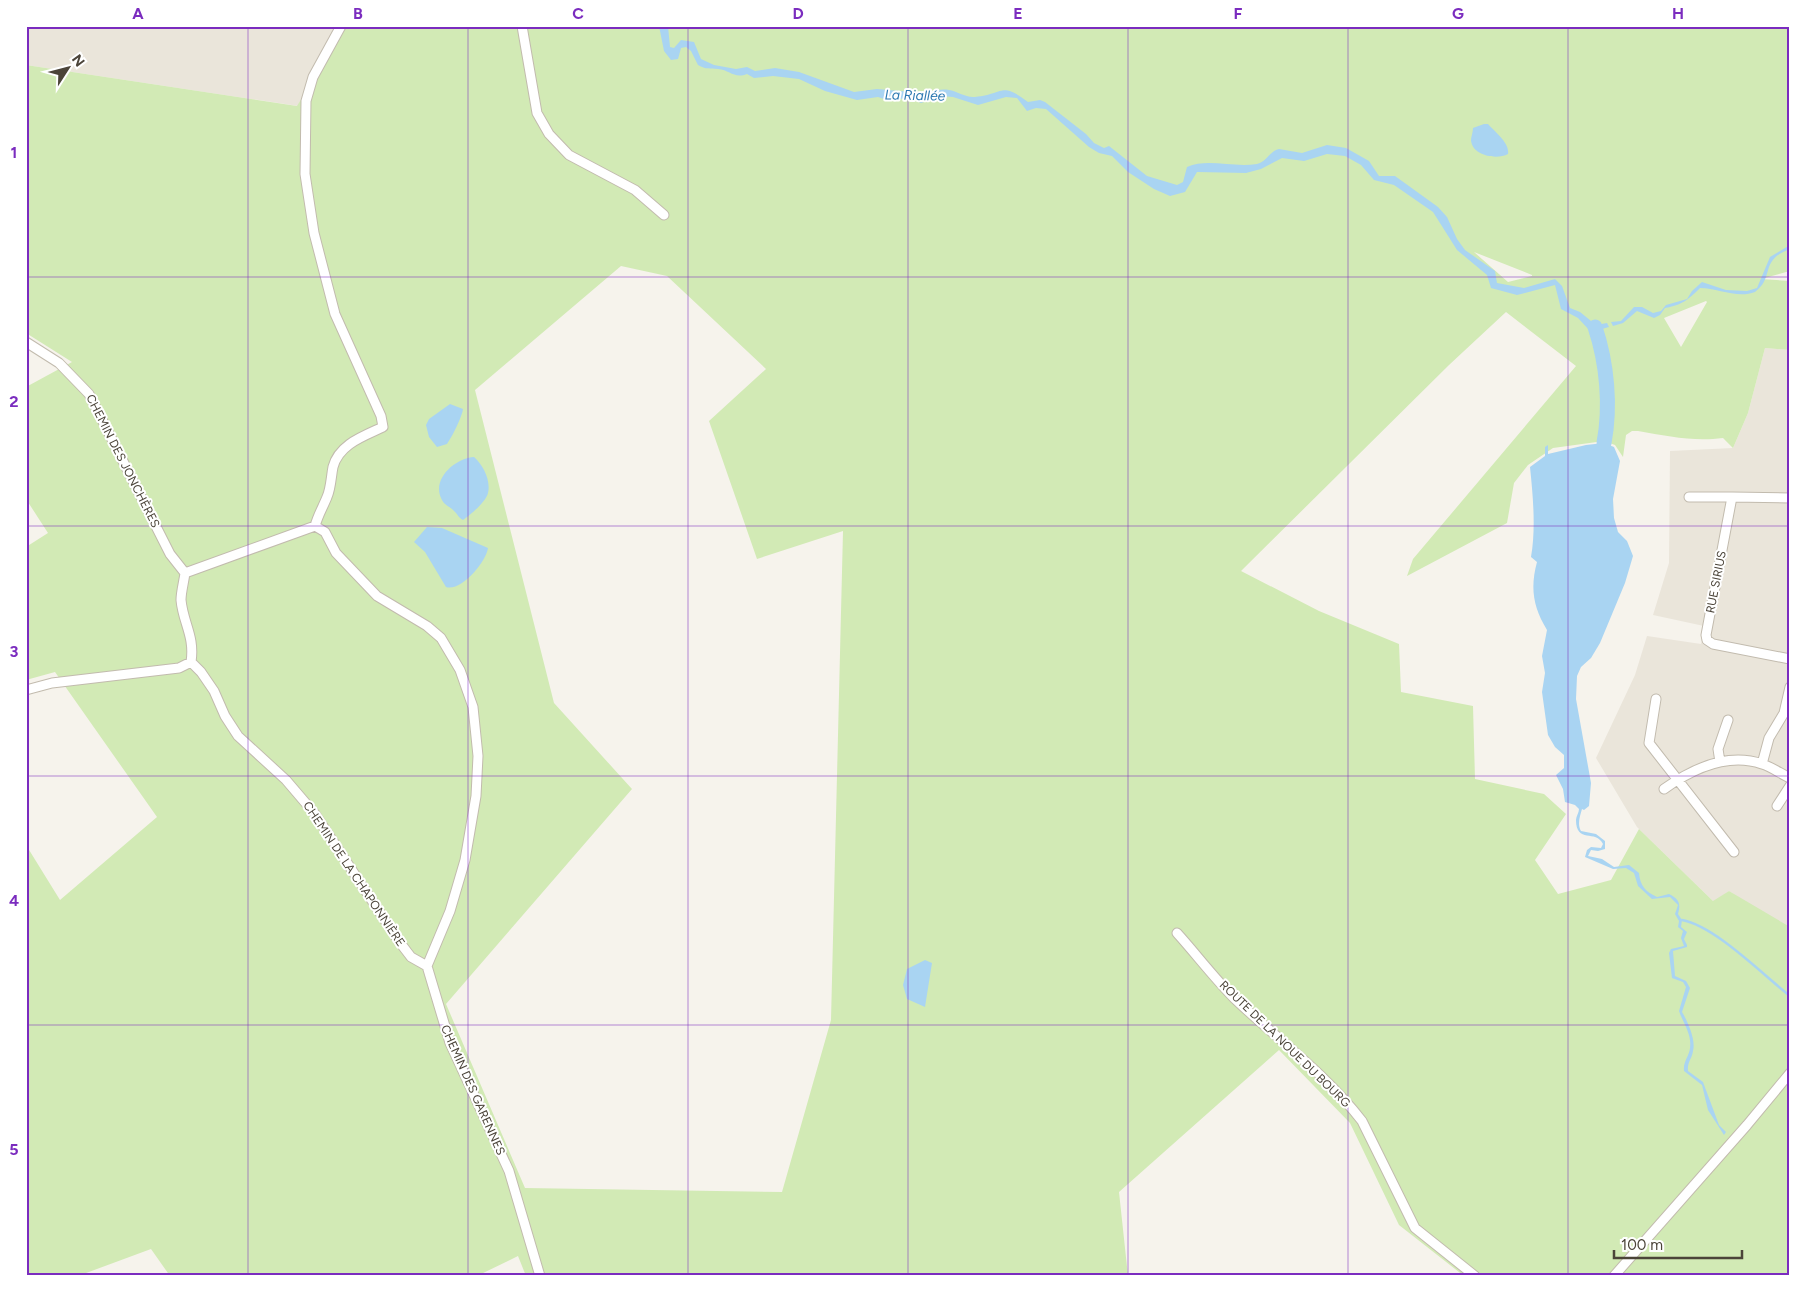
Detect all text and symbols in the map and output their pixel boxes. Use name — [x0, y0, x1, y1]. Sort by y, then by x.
text: A — [132, 4, 144, 23]
text: B — [353, 4, 363, 23]
text: C — [572, 4, 584, 23]
text: D — [792, 4, 804, 23]
text: E — [1013, 4, 1023, 23]
text: F — [1234, 4, 1243, 23]
text: G — [1452, 4, 1464, 23]
text: H — [1672, 4, 1684, 23]
north arrow — [42, 42, 92, 92]
text: N — [68, 51, 88, 70]
water label: La Riallée — [884, 86, 946, 105]
text: 1 — [11, 143, 17, 162]
text: 2 — [9, 392, 19, 411]
street label: CHEMIN DES JONCHÈRES — [83, 392, 163, 530]
street label: RUE SIRIUS — [1703, 550, 1729, 614]
text: 3 — [10, 642, 19, 661]
street label: CHEMIN DE LA CHAPONNIÈRE — [300, 799, 408, 949]
text: 4 — [9, 891, 19, 910]
street label: ROUTE DE LA NOUE DU BOURG — [1217, 978, 1353, 1110]
street label: CHEMIN DES GARENNES — [438, 1023, 508, 1157]
text: 5 — [9, 1140, 19, 1159]
scale bar — [1614, 1227, 1741, 1259]
text: 100 m — [1621, 1236, 1663, 1254]

